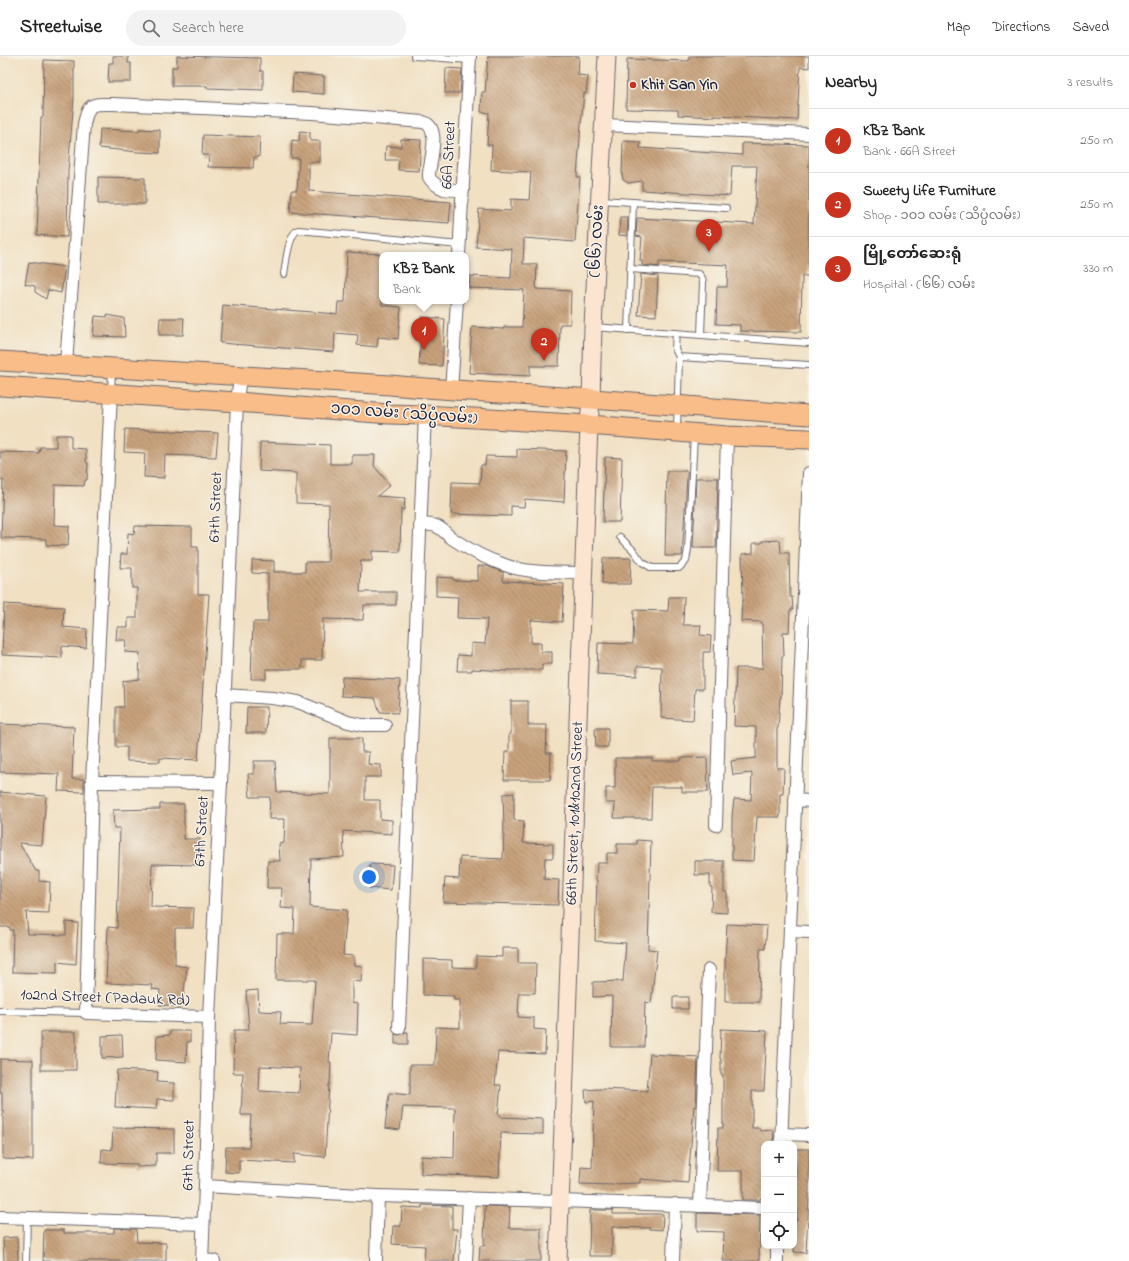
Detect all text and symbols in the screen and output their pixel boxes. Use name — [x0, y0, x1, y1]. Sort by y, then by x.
search box — [126, 10, 406, 46]
text: Streetwise — [20, 14, 102, 41]
icon: search — [140, 17, 162, 39]
text: Search here — [172, 17, 244, 39]
text: Map — [947, 17, 970, 38]
text: Directions — [992, 17, 1050, 38]
text: Saved — [1072, 17, 1109, 38]
text: Nearby — [825, 70, 877, 95]
place label: Khit San Yin — [641, 73, 718, 97]
text: 3 results — [1067, 73, 1113, 92]
marker: Khit San Yin — [628, 80, 638, 90]
street label: 66A Street — [435, 120, 463, 190]
text: KBZ Bank — [863, 120, 925, 142]
text: 1 — [836, 131, 840, 150]
text: 250 m — [1080, 131, 1113, 150]
text: Bank · 66A Street — [863, 142, 956, 161]
text: Sweety Life Furniture — [863, 180, 996, 202]
text: 2 — [835, 195, 841, 214]
text: 250 m — [1080, 195, 1113, 214]
street label: (၆၆) လမ်း — [582, 204, 611, 278]
text: Shop · ၁၀၁ လမ်း (သိပ္ပံလမ်း) — [863, 206, 1020, 225]
pin: 3 — [696, 219, 722, 252]
text: မြို့တော်ဆေးရုံ — [863, 243, 961, 265]
popup — [379, 252, 469, 304]
text: KBZ Bank — [393, 258, 455, 280]
text: 3 — [835, 259, 841, 278]
text: 330 m — [1083, 259, 1113, 278]
text: Hospital · (၆၆) လမ်း — [863, 275, 975, 294]
text: Bank — [393, 280, 421, 299]
pin: 1 — [411, 317, 437, 350]
pin: 2 — [531, 328, 557, 361]
street label: ၁၀၁ လမ်း (သိပ္ပံလမ်း) — [330, 396, 479, 432]
street label: 67th Street — [203, 471, 229, 543]
street label: 66th Street, 101&102nd Street — [560, 720, 590, 905]
street label: 67th Street — [188, 794, 216, 867]
your location — [359, 867, 379, 887]
street label: 102nd Street (Padauk Rd) — [20, 983, 190, 1013]
street label: 67th Street — [176, 1119, 202, 1191]
map controls — [761, 1141, 797, 1249]
button: + — [761, 1141, 797, 1177]
button: − — [761, 1177, 797, 1213]
button: locate — [761, 1213, 797, 1249]

